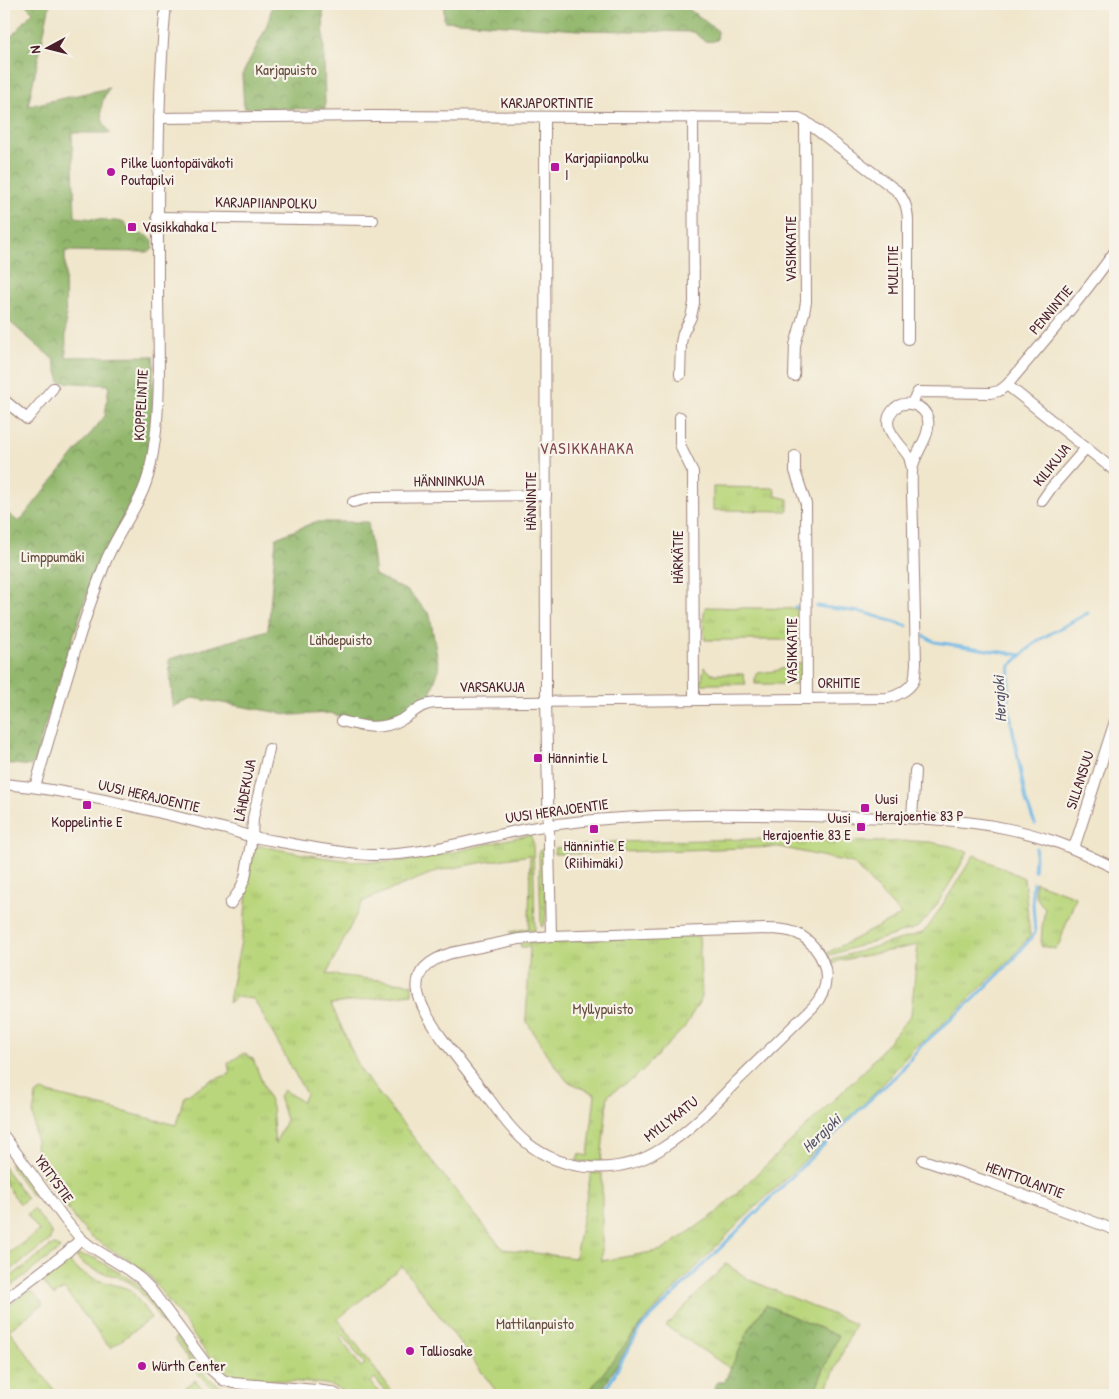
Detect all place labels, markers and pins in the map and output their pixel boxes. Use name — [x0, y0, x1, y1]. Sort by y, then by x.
place label: Karjapiianpolku I — [565, 147, 648, 185]
place label: Pilke luontopäiväkoti Poutapilvi — [121, 152, 234, 190]
marker: Karjapiianpolku I — [549, 161, 561, 173]
marker: Pilke luontopäiväkoti Poutapilvi — [105, 166, 117, 178]
place label: Vasikkahaka L — [142, 216, 218, 237]
marker: Vasikkahaka L — [126, 221, 138, 233]
place label: Hännintie L — [548, 747, 609, 768]
marker: Hännintie L — [532, 752, 544, 764]
place label: Uusi Herajoentie 83 P — [875, 788, 964, 826]
marker: Koppelintie E — [81, 799, 93, 811]
marker: Uusi Herajoentie 83 P — [859, 802, 871, 814]
place label: Uusi Herajoentie 83 E — [763, 807, 851, 845]
place label: Koppelintie E — [51, 811, 123, 832]
marker: Uusi Herajoentie 83 E — [855, 821, 867, 833]
marker: Hännintie E (Riihimäki) — [588, 823, 600, 835]
place label: Hännintie E (Riihimäki) — [563, 835, 625, 873]
place label: Talliosake — [420, 1340, 473, 1361]
marker: Talliosake — [404, 1345, 416, 1357]
place label: Würth Center — [152, 1355, 226, 1376]
marker: Würth Center — [136, 1360, 148, 1372]

